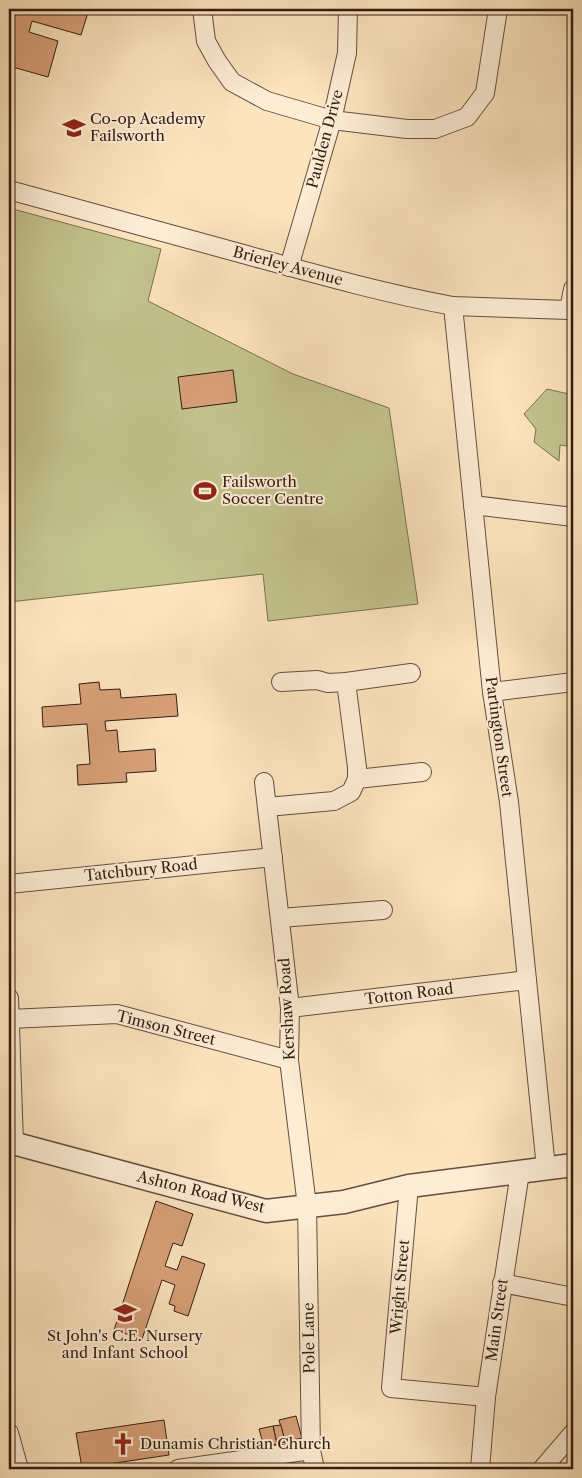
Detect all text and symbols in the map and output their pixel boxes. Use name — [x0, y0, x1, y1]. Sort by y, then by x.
street label: Paulden Drive — [302, 88, 347, 190]
place label: Co-op Academy Failsworth — [90, 109, 206, 145]
school or university icon: Co-op Academy Failsworth — [61, 115, 87, 141]
street label: Brierley Avenue — [231, 242, 345, 289]
place label: Failsworth Soccer Centre — [222, 472, 324, 508]
sports icon: Failsworth Soccer Centre — [192, 478, 218, 504]
street label: Partington Street — [482, 675, 517, 799]
street label: Tatchbury Road — [83, 854, 199, 885]
street label: Kershaw Road — [274, 957, 299, 1061]
street label: Totton Road — [363, 979, 454, 1008]
street label: Timson Street — [115, 1006, 218, 1049]
street label: Ashton Road West — [134, 1166, 268, 1217]
street label: Wright Street — [386, 1238, 413, 1336]
street label: Main Street — [481, 1277, 512, 1363]
school or university icon: St John's C.E. Nursery and Infant School — [112, 1300, 138, 1326]
street label: Pole Lane — [298, 1302, 319, 1374]
place label: St John's C.E. Nursery and Infant School — [47, 1326, 204, 1362]
church icon: Dunamis Christian Church — [110, 1431, 136, 1457]
place label: Dunamis Christian Church — [140, 1434, 331, 1453]

